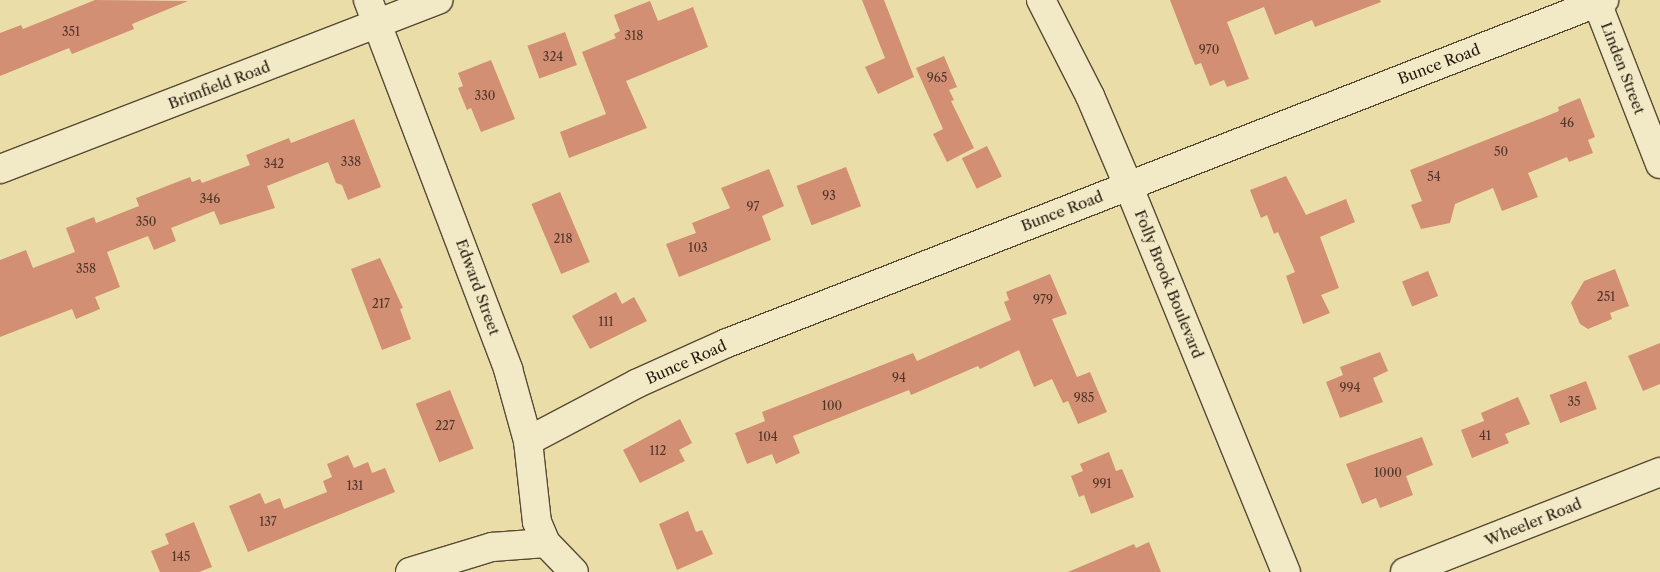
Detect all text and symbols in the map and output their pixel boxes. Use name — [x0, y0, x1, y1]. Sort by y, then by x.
street label: Linden Street — [1597, 19, 1649, 117]
house number: 351 — [62, 25, 80, 39]
house number: 318 — [625, 29, 643, 43]
street label: Bunce Road — [1395, 40, 1483, 88]
house number: 970 — [1199, 43, 1219, 57]
house number: 324 — [543, 50, 563, 64]
street label: Brimfield Road — [165, 57, 273, 113]
house number: 965 — [927, 71, 947, 85]
house number: 330 — [475, 89, 495, 103]
house number: 46 — [1560, 116, 1574, 130]
house number: 50 — [1494, 145, 1508, 159]
house number: 338 — [341, 155, 361, 169]
house number: 342 — [264, 157, 284, 171]
house number: 54 — [1427, 170, 1441, 184]
street label: Bunce Road — [1018, 187, 1106, 235]
house number: 93 — [822, 189, 836, 203]
house number: 346 — [200, 192, 220, 206]
house number: 97 — [747, 200, 759, 214]
street label: Folly Brook Boulevard — [1131, 207, 1207, 361]
house number: 350 — [136, 215, 156, 229]
house number: 218 — [553, 232, 573, 246]
street label: Edward Street — [452, 236, 504, 338]
house number: 103 — [688, 241, 708, 255]
house number: 358 — [76, 262, 96, 276]
house number: 251 — [1597, 290, 1615, 304]
house number: 979 — [1033, 293, 1053, 307]
house number: 217 — [372, 297, 390, 311]
house number: 111 — [598, 315, 614, 329]
street label: Bunce Road — [643, 336, 729, 388]
house number: 94 — [892, 371, 906, 385]
house number: 994 — [1340, 381, 1360, 395]
house number: 985 — [1074, 391, 1094, 405]
house number: 35 — [1567, 395, 1581, 409]
house number: 100 — [822, 399, 842, 413]
house number: 227 — [435, 419, 455, 433]
house number: 41 — [1479, 429, 1491, 443]
house number: 104 — [758, 430, 778, 444]
house number: 112 — [650, 444, 666, 458]
house number: 1000 — [1374, 466, 1402, 480]
house number: 991 — [1092, 477, 1112, 491]
house number: 131 — [347, 479, 363, 493]
street label: Wheeler Road — [1482, 494, 1584, 550]
house number: 137 — [259, 515, 277, 529]
house number: 145 — [172, 550, 190, 564]

